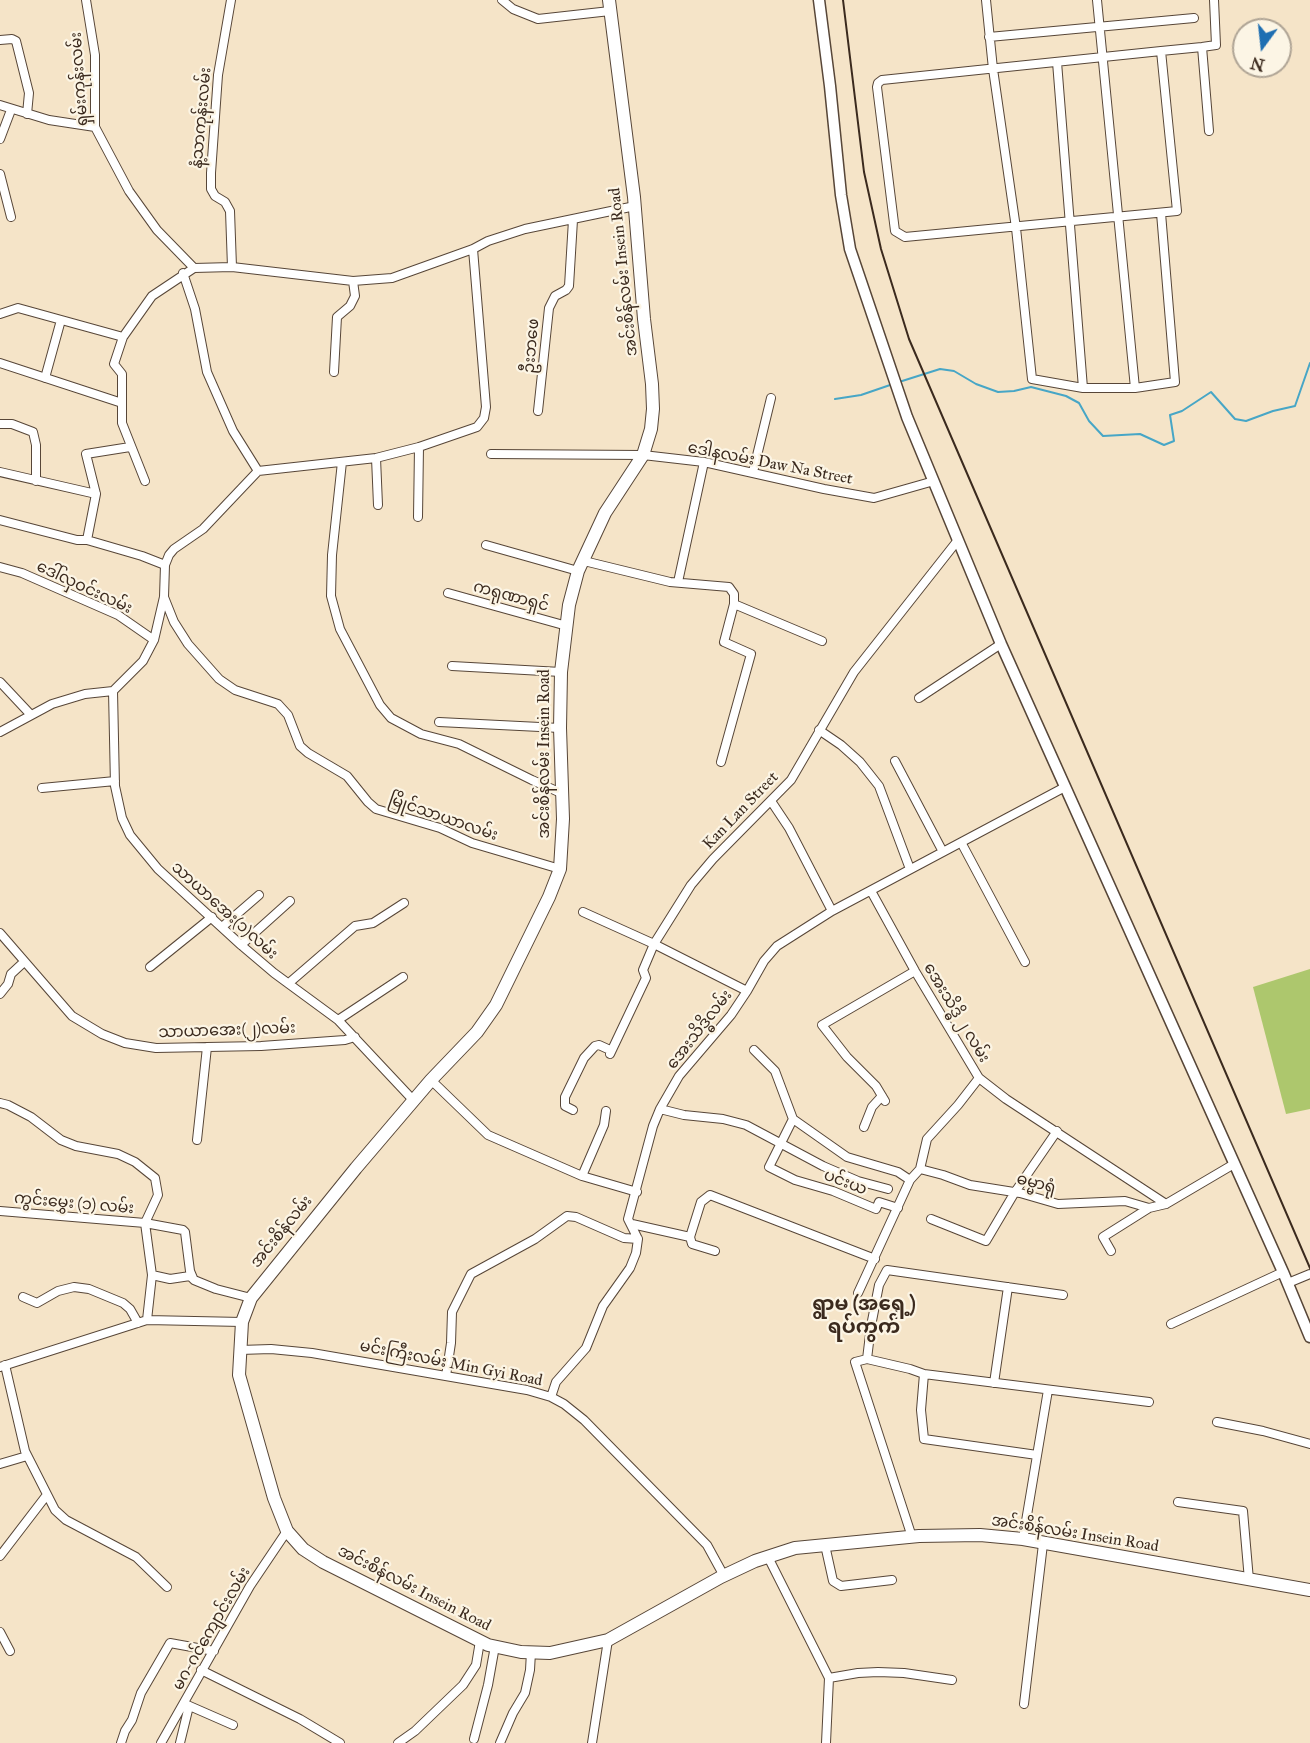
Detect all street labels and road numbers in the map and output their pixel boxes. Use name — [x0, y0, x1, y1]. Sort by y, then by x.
street label: ရှမ်းကုန်းလမ်း — [67, 31, 93, 127]
street label: နံ့သာကုန်းလမ်း — [188, 67, 216, 169]
street label: အင်းစိန်လမ်း Insein Road — [606, 187, 642, 357]
street label: ဦးဘဖေ — [520, 318, 544, 374]
street label: ဒေါနလမ်း Daw Na Street — [686, 439, 854, 489]
street label: ဒေါ်လှဝင်းလမ်း — [33, 557, 135, 619]
street label: ကရုဏာရှင် — [471, 578, 551, 616]
street label: အင်းစိန်လမ်း Insein Road — [535, 669, 555, 839]
street label: Kan Lan Street — [699, 768, 783, 854]
street label: မြိုင်သာယာလမ်း — [386, 790, 500, 846]
street label: သာယာအေး(၁)လမ်း — [167, 858, 281, 964]
street label: အေးသိဒ္ဓိ ၂ လမ်း — [919, 960, 993, 1066]
street label: အေးသိဒ္ဓိလမ်း — [663, 987, 737, 1073]
street label: သာယာအေး(၂)လမ်း — [158, 1019, 296, 1043]
street label: ပင်းယ — [821, 1166, 869, 1200]
street label: ဓမ္မာရုံ — [1014, 1170, 1058, 1198]
street label: ကွင်းမွှေး (၁) လမ်း — [13, 1189, 135, 1219]
street label: အင်းစိန်လမ်း — [247, 1192, 317, 1272]
street label: မင်းကြီးလမ်း Min Gyi Road — [358, 1337, 544, 1391]
street label: အင်းစိန်လမ်း Insein Road — [990, 1511, 1160, 1557]
street label: အင်းစိန်လမ်း Insein Road — [334, 1542, 494, 1636]
street label: မဂ~ဂင်ကျောင်းလမ်း — [169, 1564, 255, 1694]

